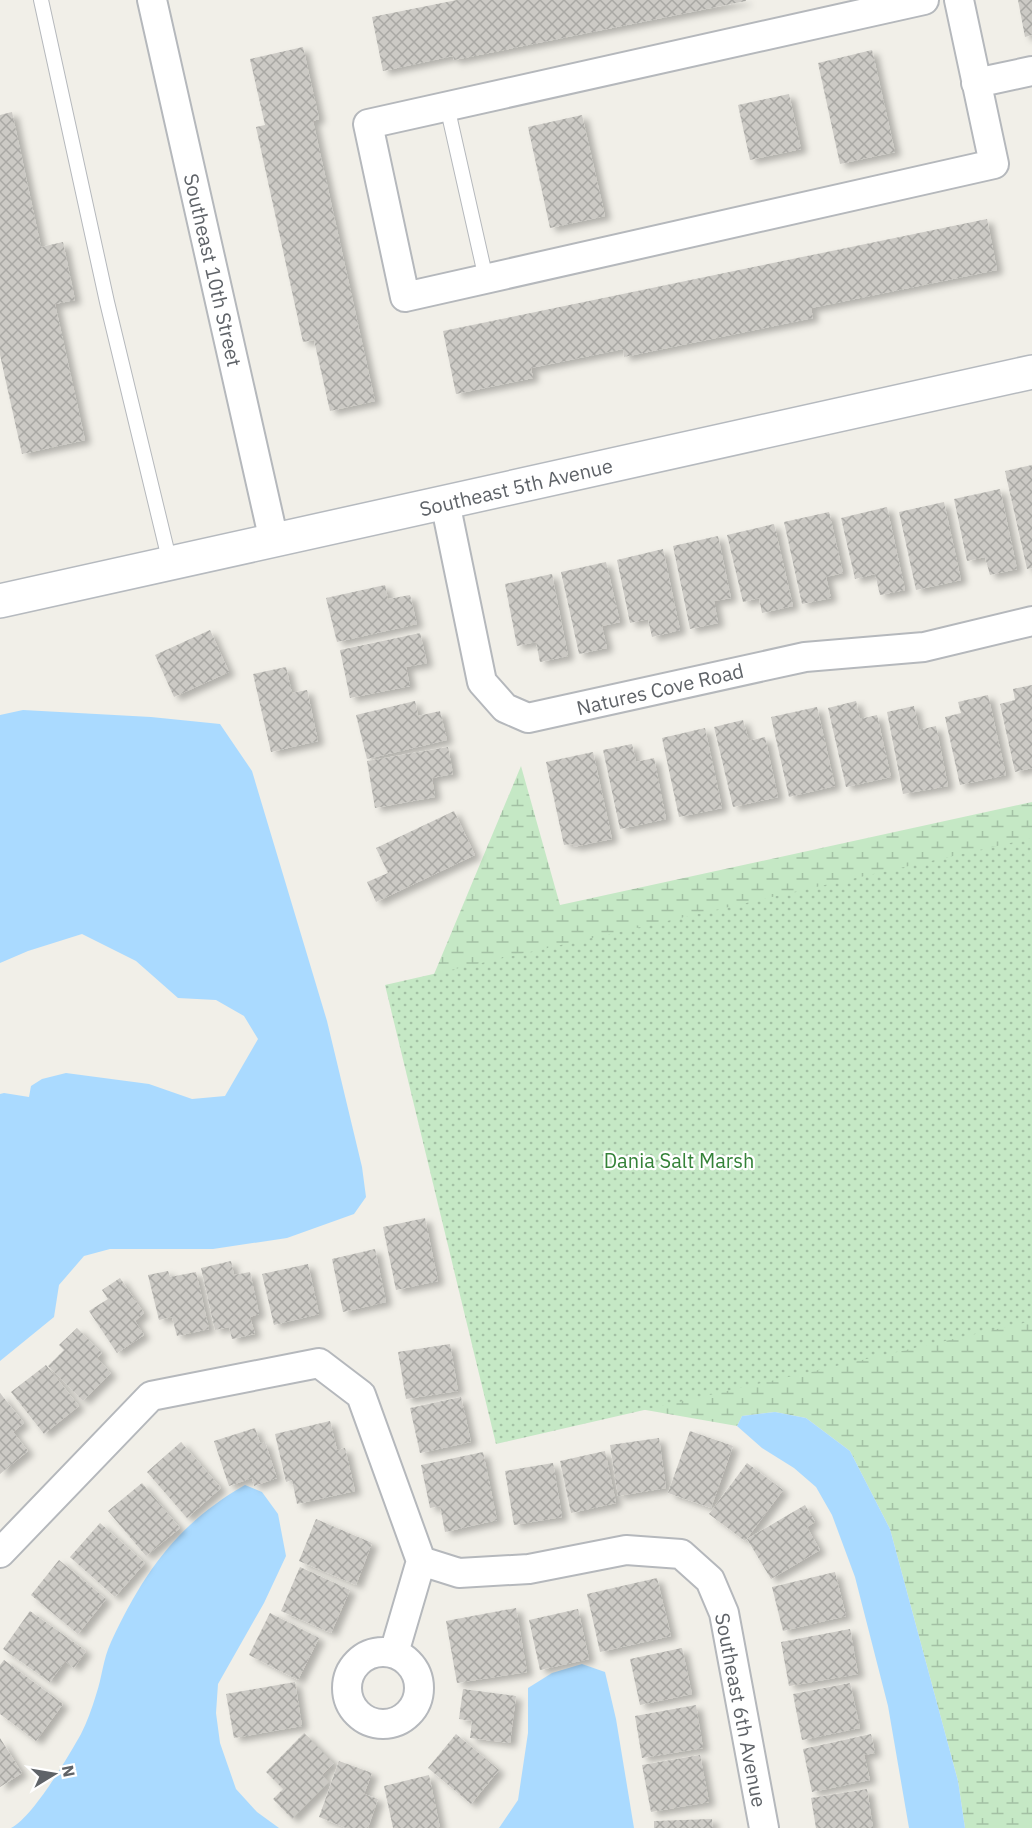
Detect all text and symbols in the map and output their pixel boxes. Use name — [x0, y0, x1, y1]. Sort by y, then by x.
street label: Southeast 10th Street — [178, 171, 248, 369]
street label: Southeast 5th Avenue — [417, 452, 615, 522]
street label: Natures Cove Road — [574, 657, 746, 721]
park label: Dania Salt Marsh — [604, 1147, 754, 1174]
street label: Southeast 6th Avenue — [709, 1611, 773, 1809]
north arrow — [24, 1744, 84, 1804]
text: N — [58, 1764, 80, 1779]

